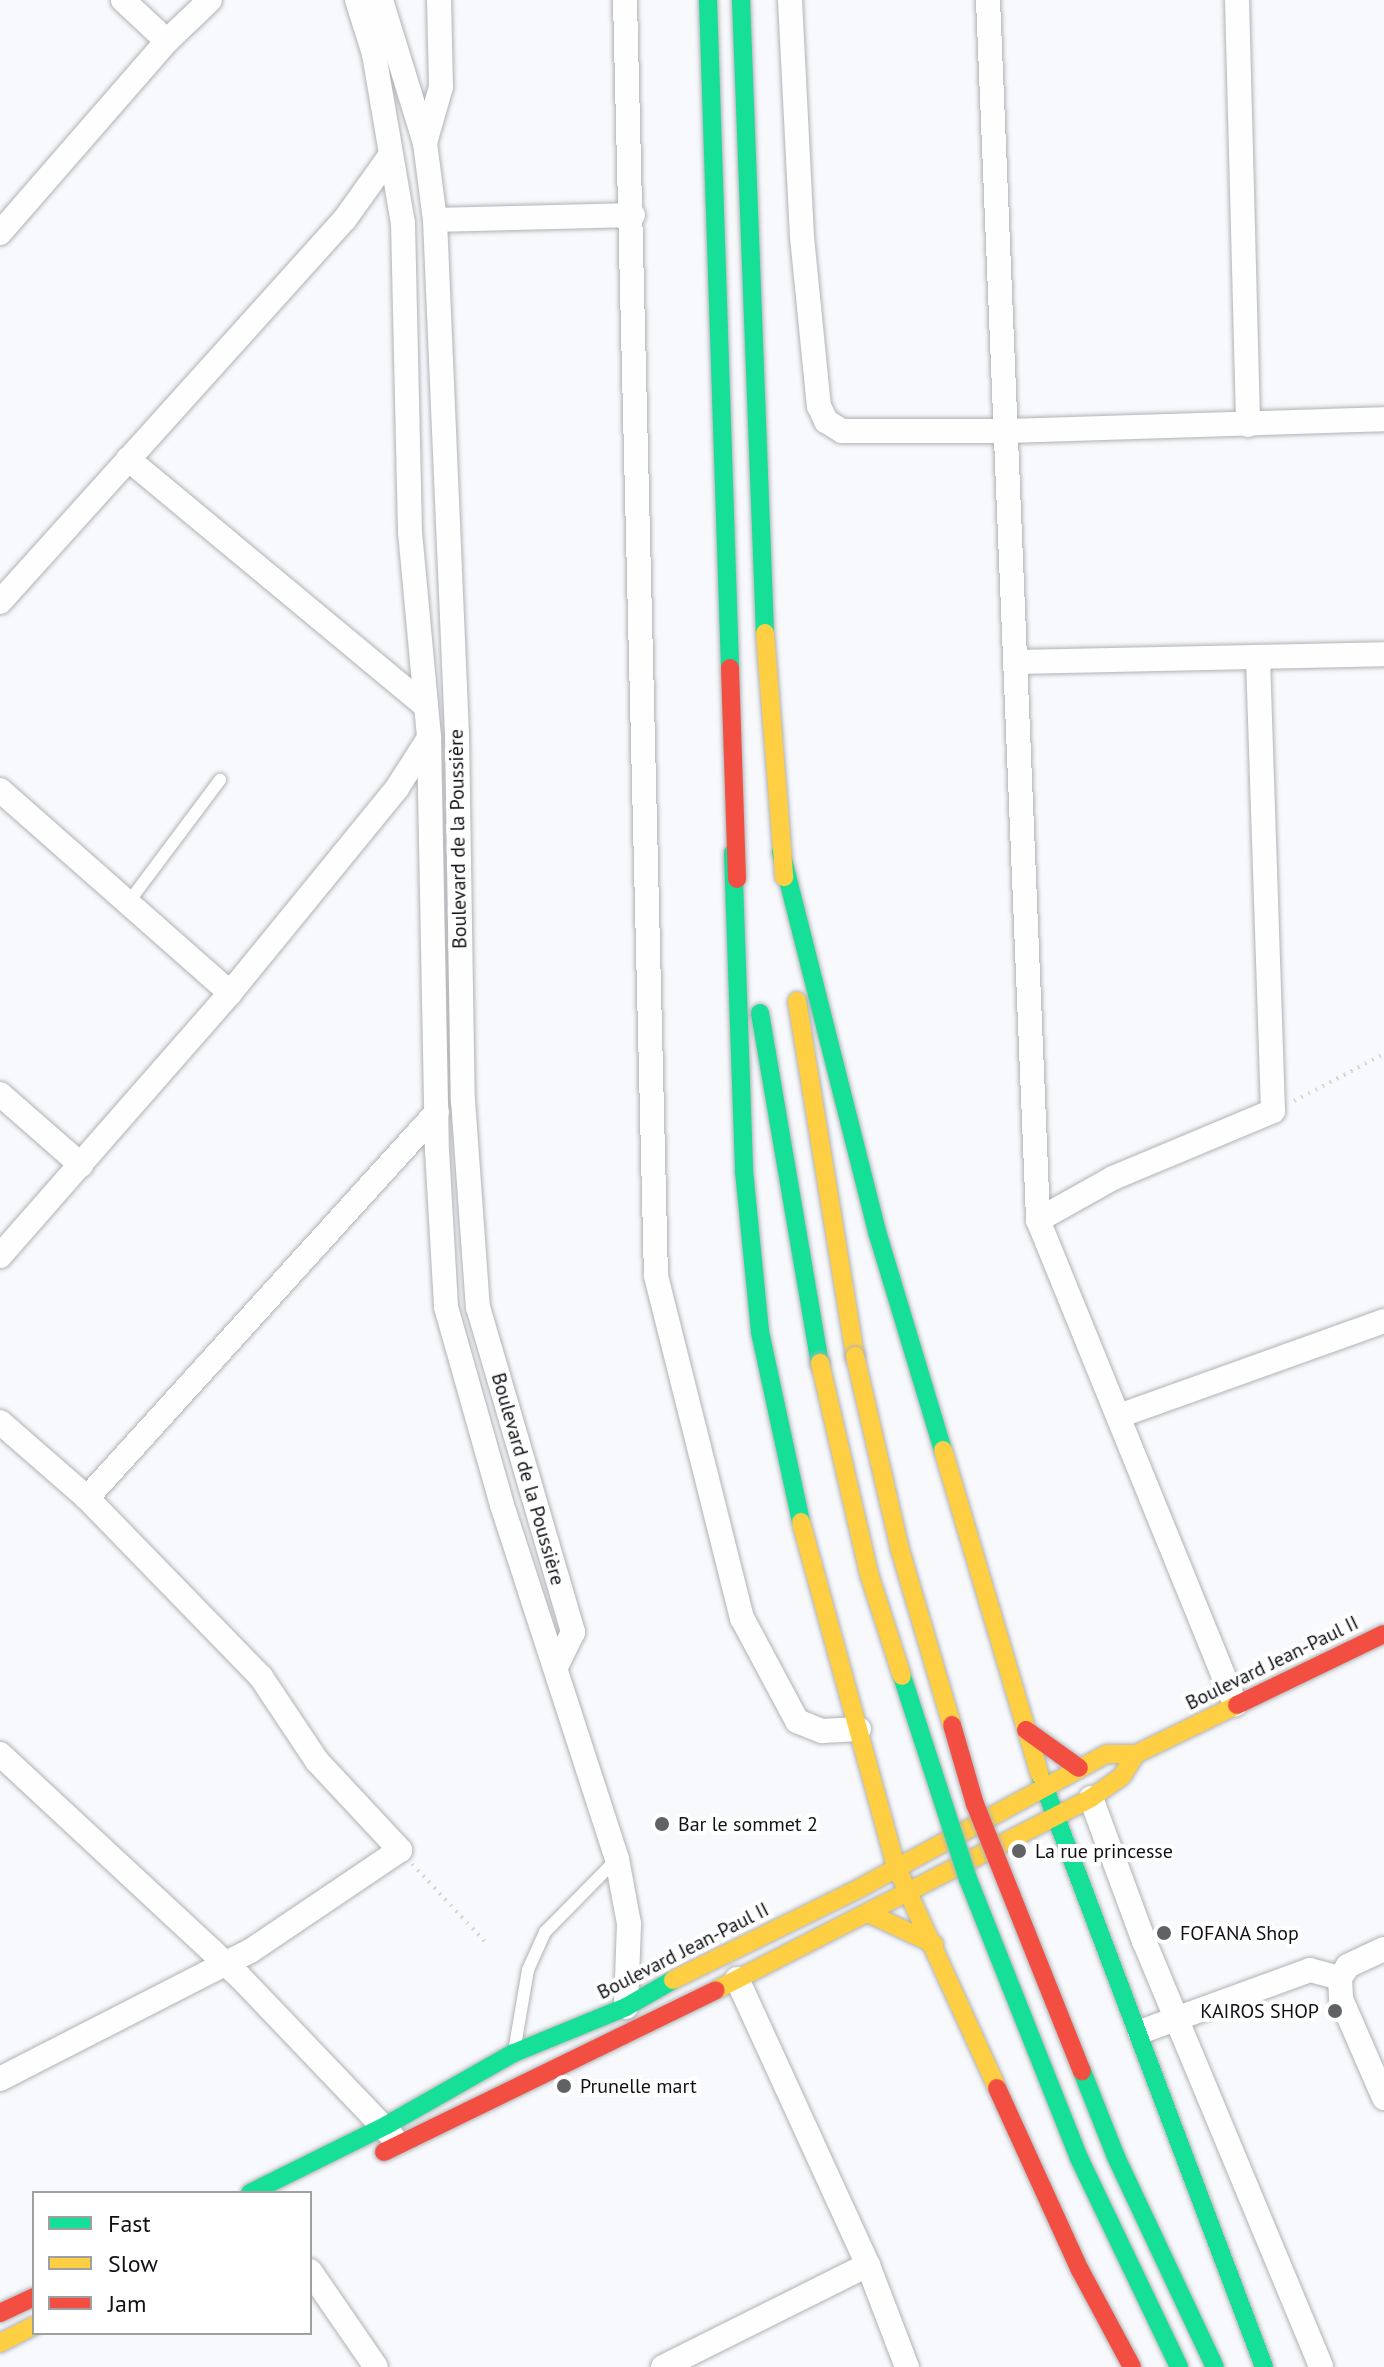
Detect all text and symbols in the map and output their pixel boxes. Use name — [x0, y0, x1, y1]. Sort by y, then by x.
street label: Boulevard de la Poussière — [444, 729, 472, 949]
street label: Boulevard de la Poussière — [486, 1370, 570, 1588]
street label: Boulevard Jean-Paul II — [1182, 1611, 1362, 1715]
place label: Bar le sommet 2 — [678, 1812, 818, 1836]
marker: Bar le sommet 2 — [653, 1815, 671, 1833]
place label: La rue princesse — [1035, 1839, 1173, 1863]
marker: La rue princesse — [1010, 1842, 1028, 1860]
street label: Boulevard Jean-Paul II — [593, 1897, 773, 2005]
place label: FOFANA Shop — [1180, 1921, 1300, 1945]
marker: FOFANA Shop — [1155, 1924, 1173, 1942]
place label: KAIROS SHOP — [1200, 1999, 1319, 2023]
marker: KAIROS SHOP — [1326, 2002, 1344, 2020]
place label: Prunelle mart — [580, 2074, 697, 2098]
marker: Prunelle mart — [555, 2077, 573, 2095]
legend — [32, 2191, 312, 2335]
text: Fast — [108, 2208, 151, 2239]
text: Slow — [108, 2248, 158, 2279]
text: Jam — [108, 2288, 146, 2319]

